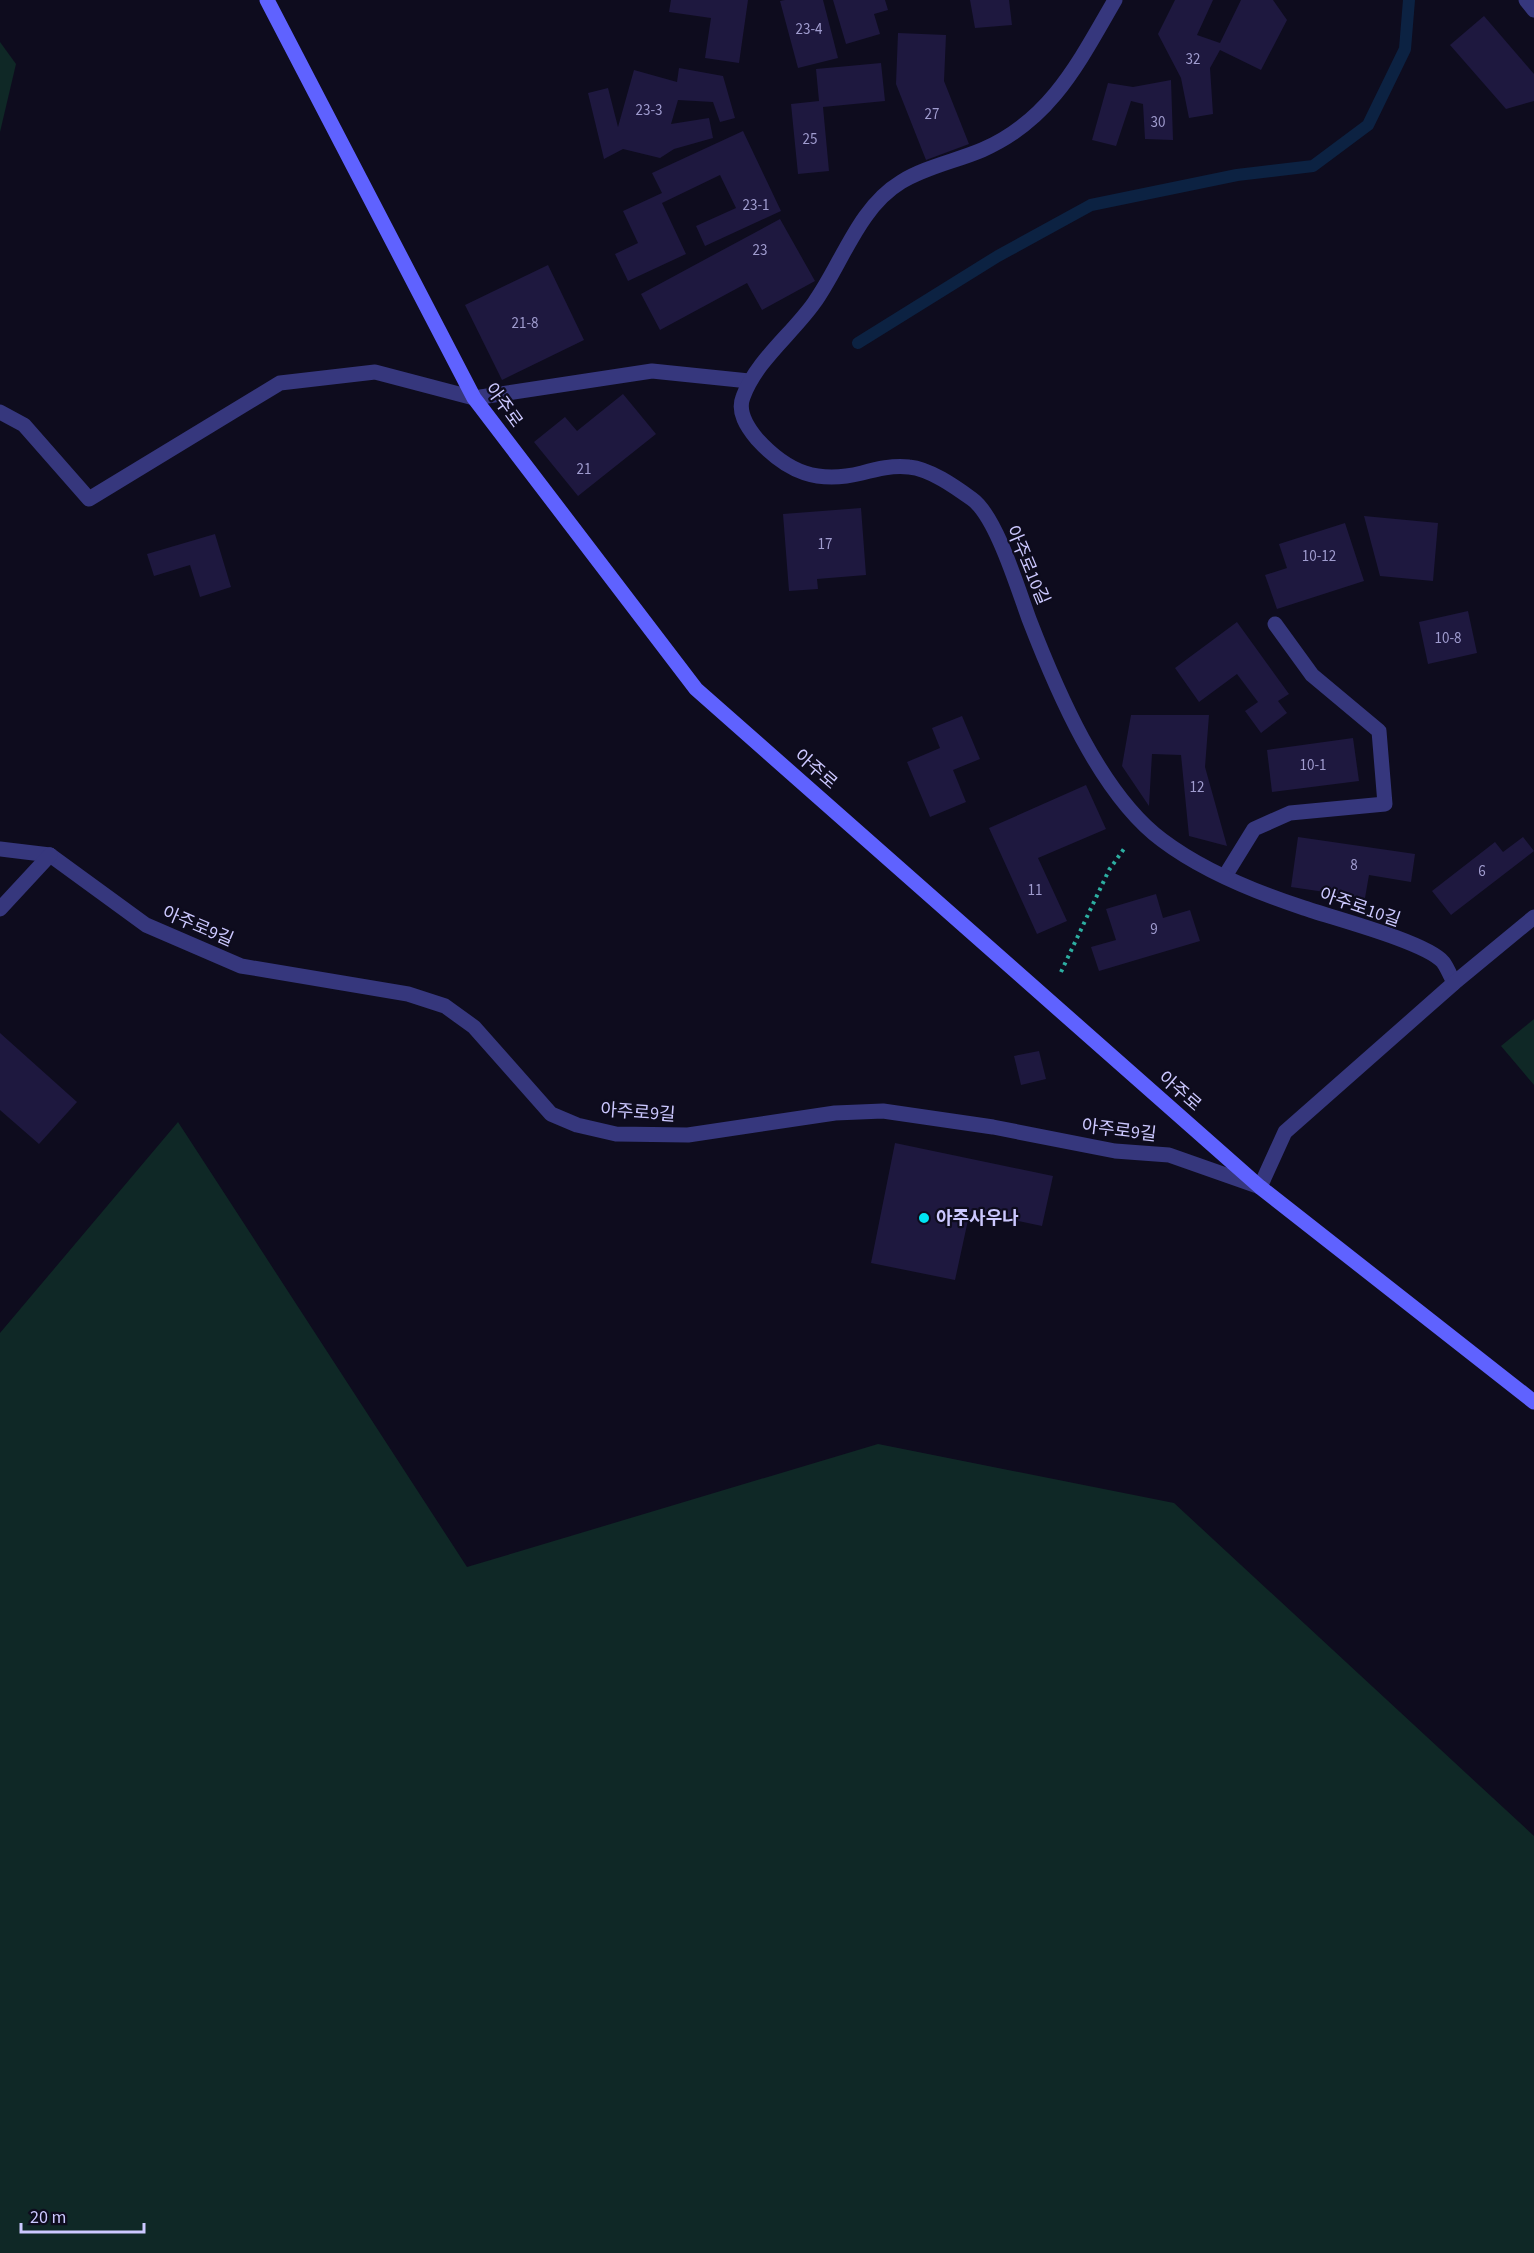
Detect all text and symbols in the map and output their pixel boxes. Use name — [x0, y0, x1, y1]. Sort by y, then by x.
house number: 23-4 — [795, 19, 823, 40]
house number: 32 — [1186, 49, 1200, 70]
house number: 23-3 — [635, 100, 663, 121]
house number: 27 — [925, 104, 939, 125]
house number: 30 — [1151, 112, 1165, 133]
house number: 25 — [803, 129, 817, 150]
house number: 23-1 — [742, 195, 770, 216]
house number: 23 — [753, 240, 767, 261]
house number: 21-8 — [511, 313, 539, 334]
street label: 아주로 — [479, 378, 528, 433]
house number: 21 — [577, 459, 591, 480]
street label: 아주로10길 — [1000, 522, 1055, 609]
house number: 17 — [818, 534, 832, 555]
house number: 10-12 — [1302, 546, 1336, 567]
house number: 10-8 — [1434, 628, 1462, 649]
street label: 아주로 — [789, 744, 843, 795]
house number: 10-1 — [1299, 755, 1327, 776]
house number: 12 — [1190, 777, 1204, 798]
house number: 8 — [1350, 855, 1358, 876]
house number: 6 — [1478, 861, 1486, 882]
house number: 11 — [1028, 880, 1042, 901]
street label: 아주로10길 — [1316, 882, 1404, 933]
street label: 아주로9길 — [158, 900, 237, 953]
house number: 9 — [1150, 919, 1158, 940]
street label: 아주로 — [1153, 1066, 1207, 1117]
street label: 아주로9길 — [600, 1097, 676, 1128]
street label: 아주로9길 — [1080, 1114, 1158, 1147]
place label: 아주사우나 — [936, 1206, 1019, 1231]
marker: 아주사우나 — [917, 1211, 931, 1225]
scale bar — [21, 2196, 144, 2234]
text: 20 m — [30, 2205, 66, 2230]

